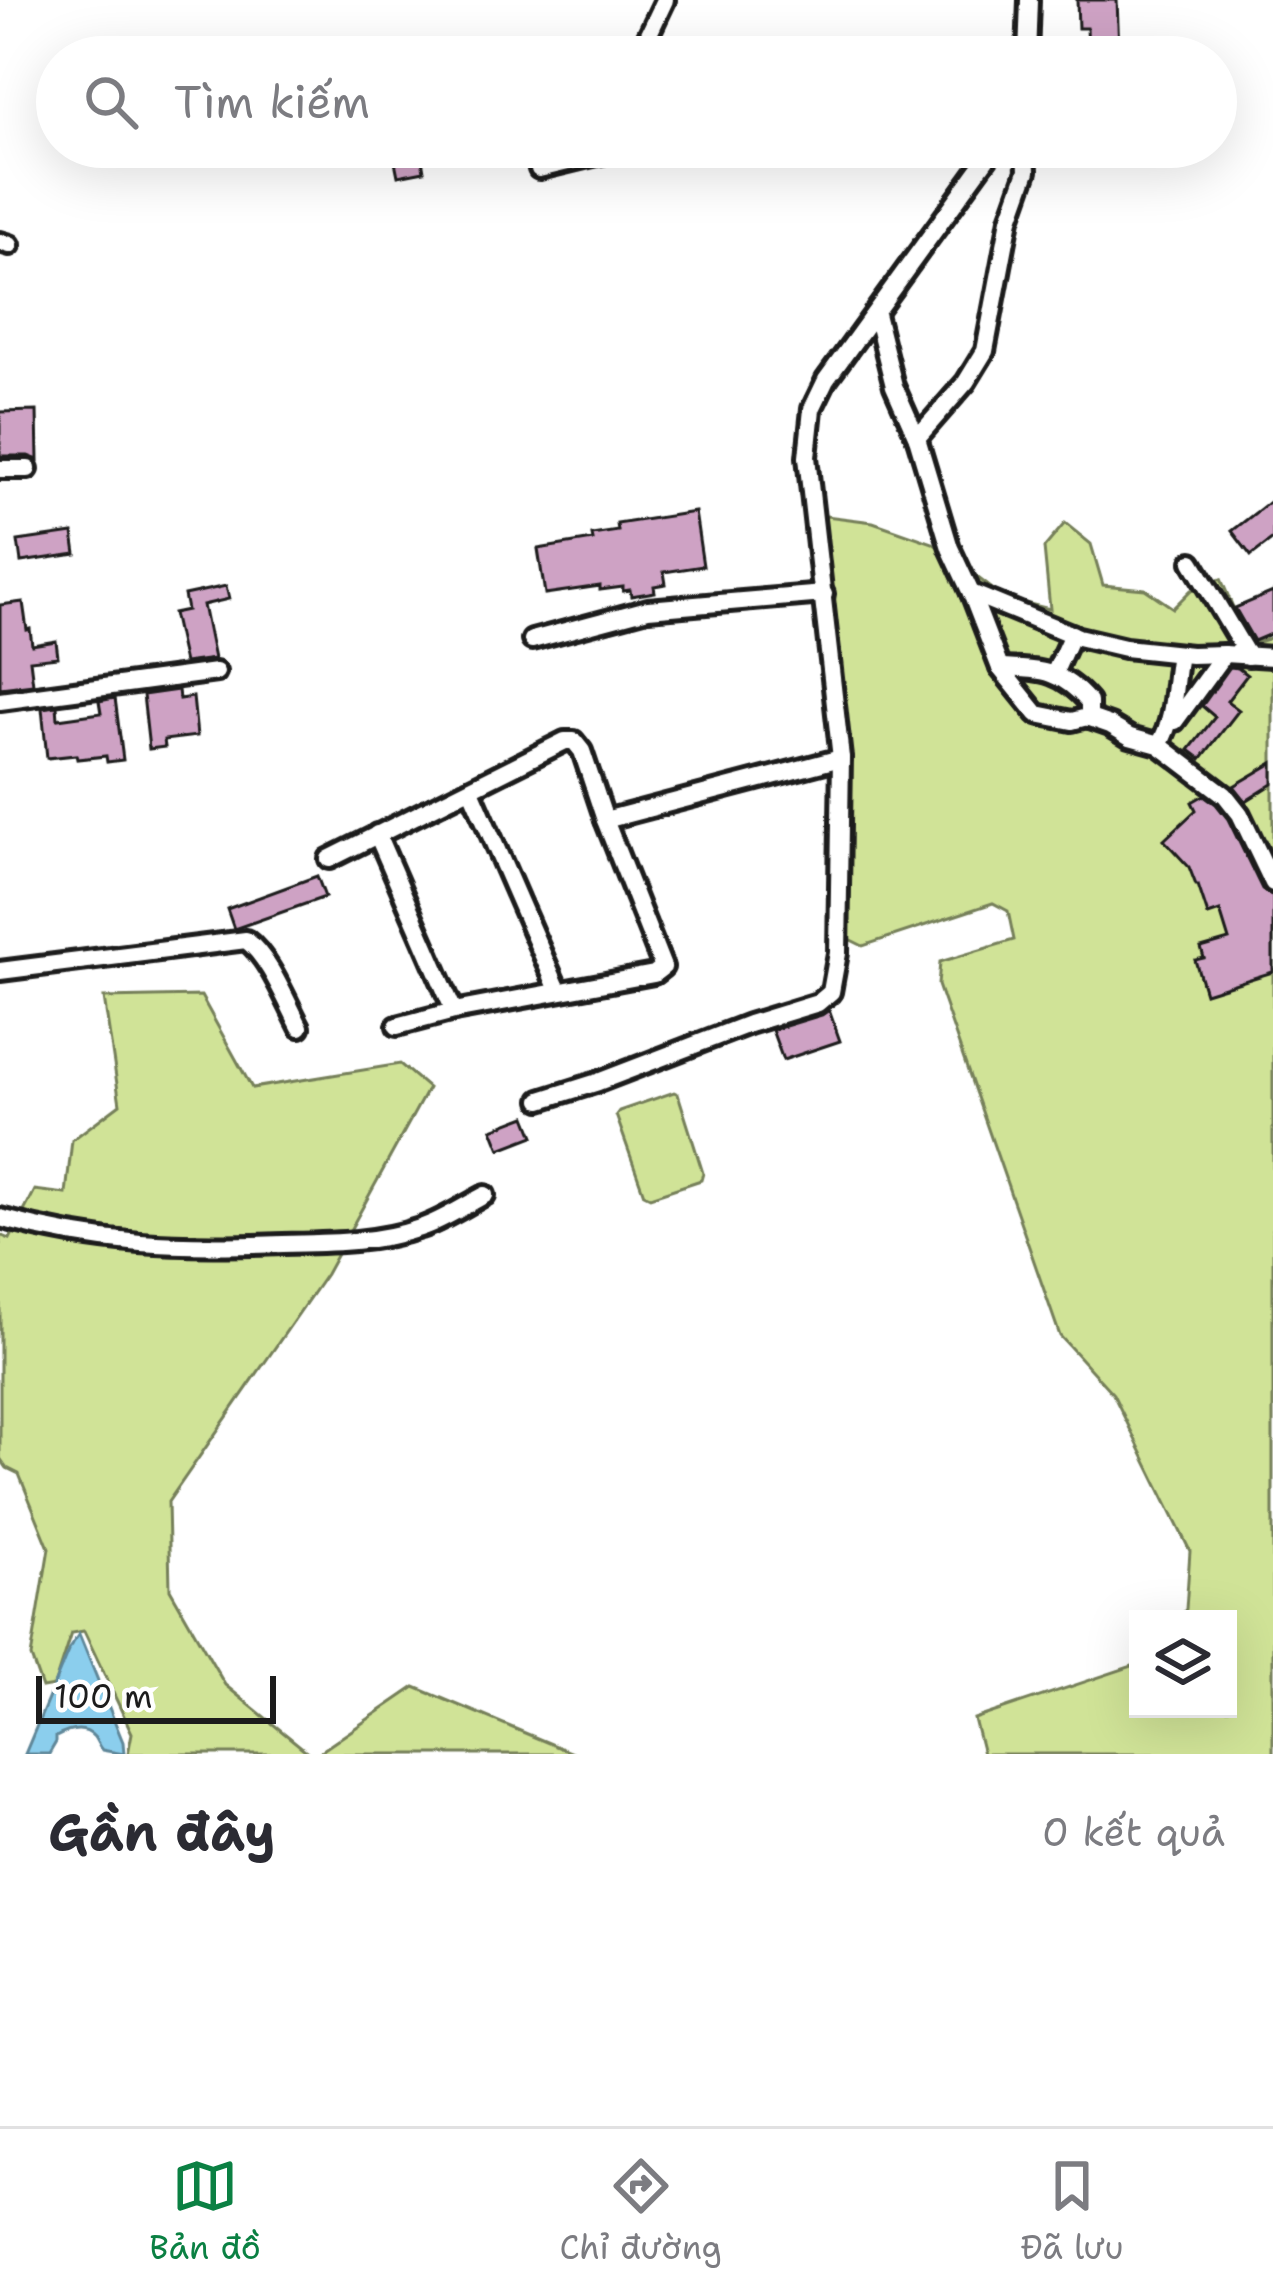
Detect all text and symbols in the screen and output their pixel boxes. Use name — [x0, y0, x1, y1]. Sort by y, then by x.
search box — [36, 36, 1237, 168]
icon: search — [78, 69, 144, 135]
text: Tìm kiếm — [174, 72, 370, 132]
map controls — [1129, 1610, 1237, 1718]
button: layers — [1129, 1610, 1237, 1718]
scale bar — [36, 1670, 276, 1723]
text: 100 m — [54, 1674, 153, 1719]
text: Gần đây — [48, 1798, 275, 1866]
text: 0 kết quả — [1042, 1806, 1225, 1858]
tab: Bản đồ — [149, 2153, 261, 2270]
tab: Chỉ đường — [560, 2153, 722, 2270]
tab: Đã lưu — [1021, 2153, 1124, 2270]

